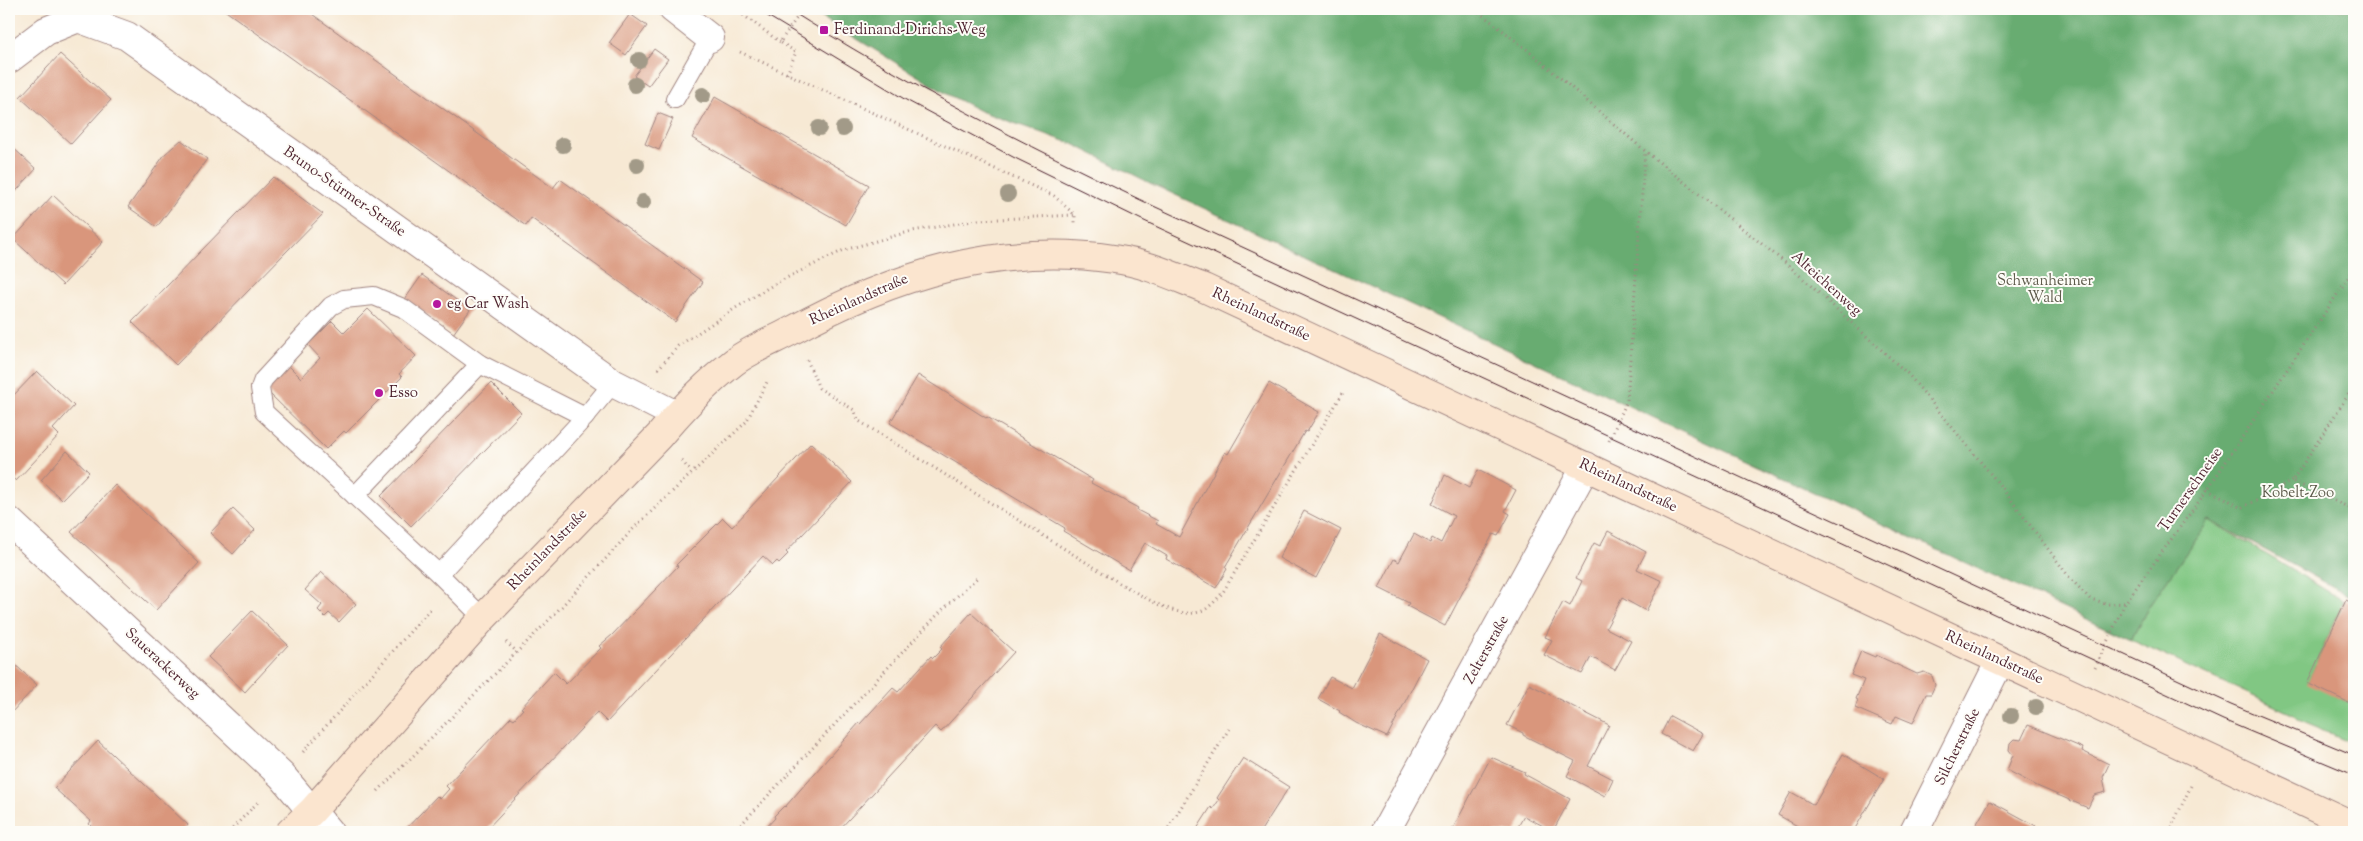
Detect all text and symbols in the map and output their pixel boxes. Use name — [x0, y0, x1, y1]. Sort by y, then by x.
place label: Ferdinand-Dirichs-Weg — [834, 20, 985, 41]
marker: Ferdinand-Dirichs-Weg — [818, 24, 830, 36]
street label: Bruno-Stürmer-Straße — [278, 142, 410, 242]
street label: Alteichenweg — [1786, 247, 1866, 321]
street label: Rheinlandstraße — [806, 269, 912, 331]
park label: Schwanheimer Wald — [1997, 271, 2093, 309]
street label: Rheinlandstraße — [1208, 283, 1314, 347]
place label: eg Car Wash — [447, 294, 530, 315]
marker: eg Car Wash — [431, 298, 443, 310]
place label: Esso — [389, 383, 418, 404]
marker: Esso — [373, 387, 385, 399]
street label: Turnerschneise — [2154, 443, 2228, 537]
street label: Rheinlandstraße — [1575, 454, 1681, 518]
park label: Kobelt-Zoo — [2262, 483, 2334, 504]
street label: Rheinlandstraße — [504, 504, 592, 596]
street label: Zelterstraße — [1459, 612, 1515, 688]
street label: Sauerackerweg — [120, 624, 204, 704]
street label: Rheinlandstraße — [1941, 626, 2047, 690]
street label: Silcherstraße — [1930, 705, 1986, 789]

